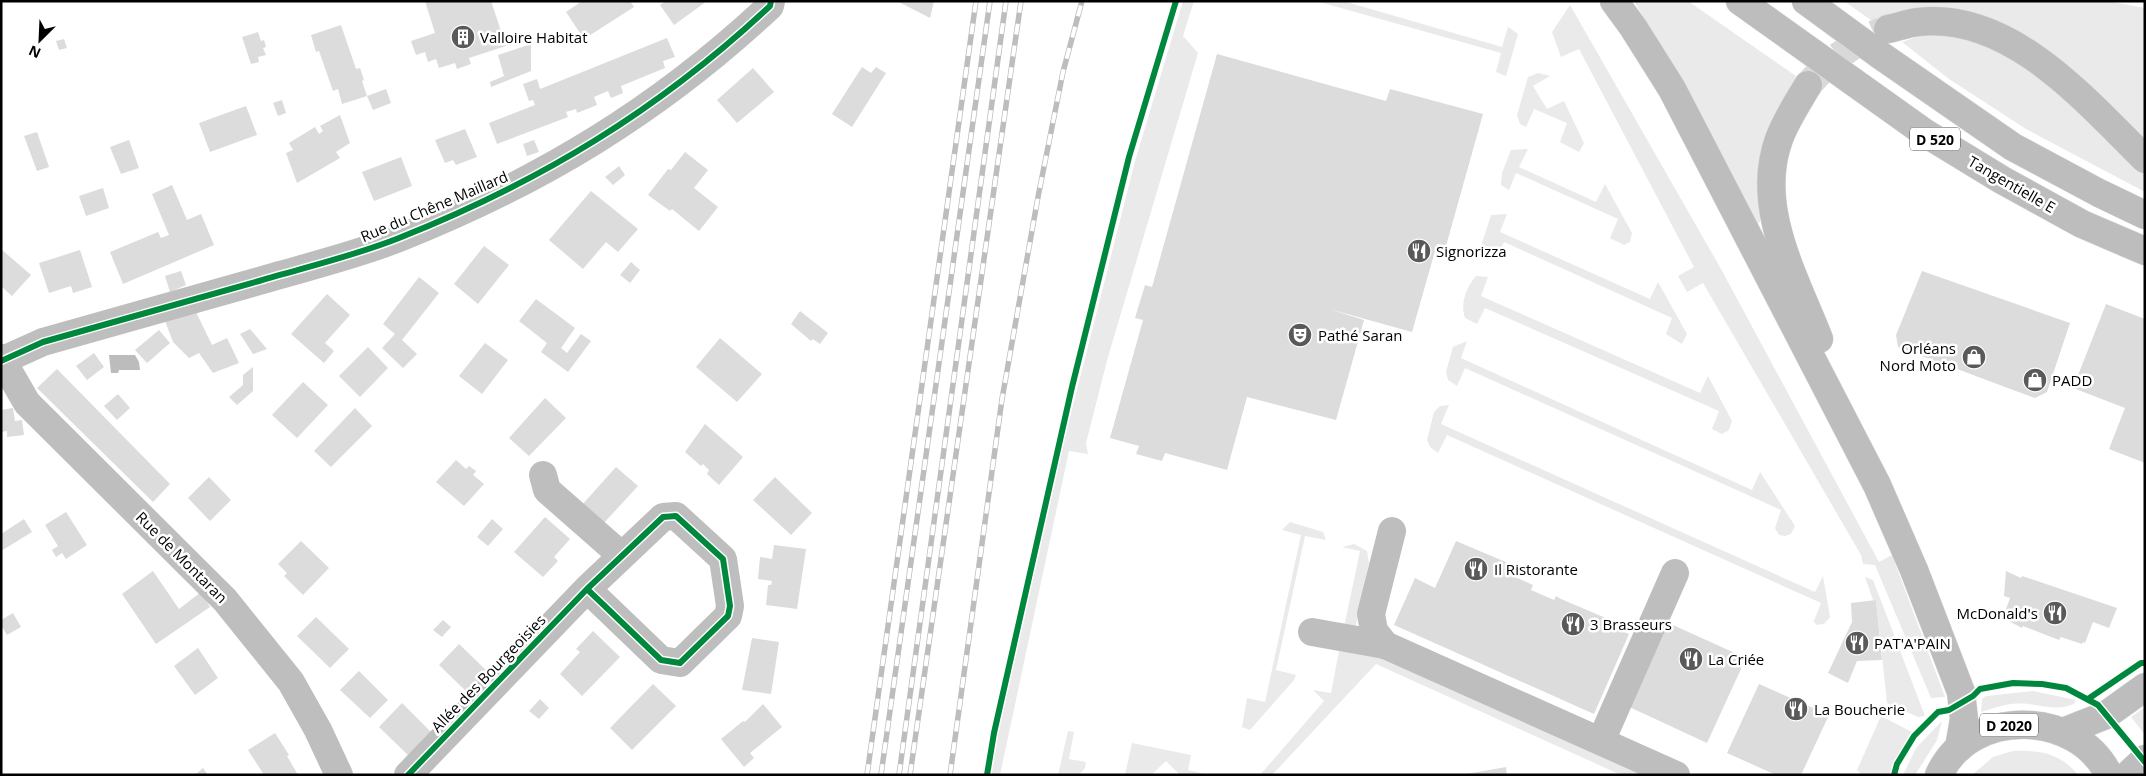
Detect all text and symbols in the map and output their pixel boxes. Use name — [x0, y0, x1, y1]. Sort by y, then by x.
north arrow — [15, 15, 65, 65]
building icon: Valloire Habitat — [450, 24, 476, 50]
place label: Valloire Habitat — [480, 27, 588, 47]
text: N — [25, 41, 44, 63]
road number: D 520 — [1910, 128, 1960, 150]
street label: Tangentielle E — [1965, 151, 2059, 217]
street label: Rue du Chêne Maillard — [357, 166, 511, 246]
restaurant icon: Signorizza — [1406, 238, 1432, 264]
place label: Signorizza — [1436, 241, 1507, 261]
theatre icon: Pathé Saran — [1287, 322, 1313, 348]
place label: Pathé Saran — [1318, 325, 1402, 345]
place label: Orléans Nord Moto — [1880, 338, 1956, 375]
shop icon: Orléans Nord Moto — [1961, 344, 1987, 370]
shop icon: PADD — [2022, 367, 2048, 393]
place label: PADD — [2052, 370, 2092, 390]
street label: Rue de Montaran — [132, 507, 232, 607]
restaurant icon: Il Ristorante — [1463, 556, 1489, 582]
place label: Il Ristorante — [1494, 559, 1578, 579]
restaurant icon: McDonald's — [2042, 600, 2068, 626]
place label: McDonald's — [1956, 603, 2038, 623]
street label: Allée des Bourgeoisies — [426, 610, 550, 736]
restaurant icon: 3 Brasseurs — [1560, 611, 1586, 637]
place label: 3 Brasseurs — [1590, 614, 1672, 634]
restaurant icon: PAT'A'PAIN — [1844, 630, 1870, 656]
place label: PAT'A'PAIN — [1874, 633, 1951, 653]
restaurant icon: La Criée — [1678, 646, 1704, 672]
place label: La Criée — [1708, 649, 1764, 669]
restaurant icon: La Boucherie — [1783, 696, 1809, 722]
place label: La Boucherie — [1814, 699, 1905, 719]
road number: D 2020 — [1980, 714, 2038, 736]

